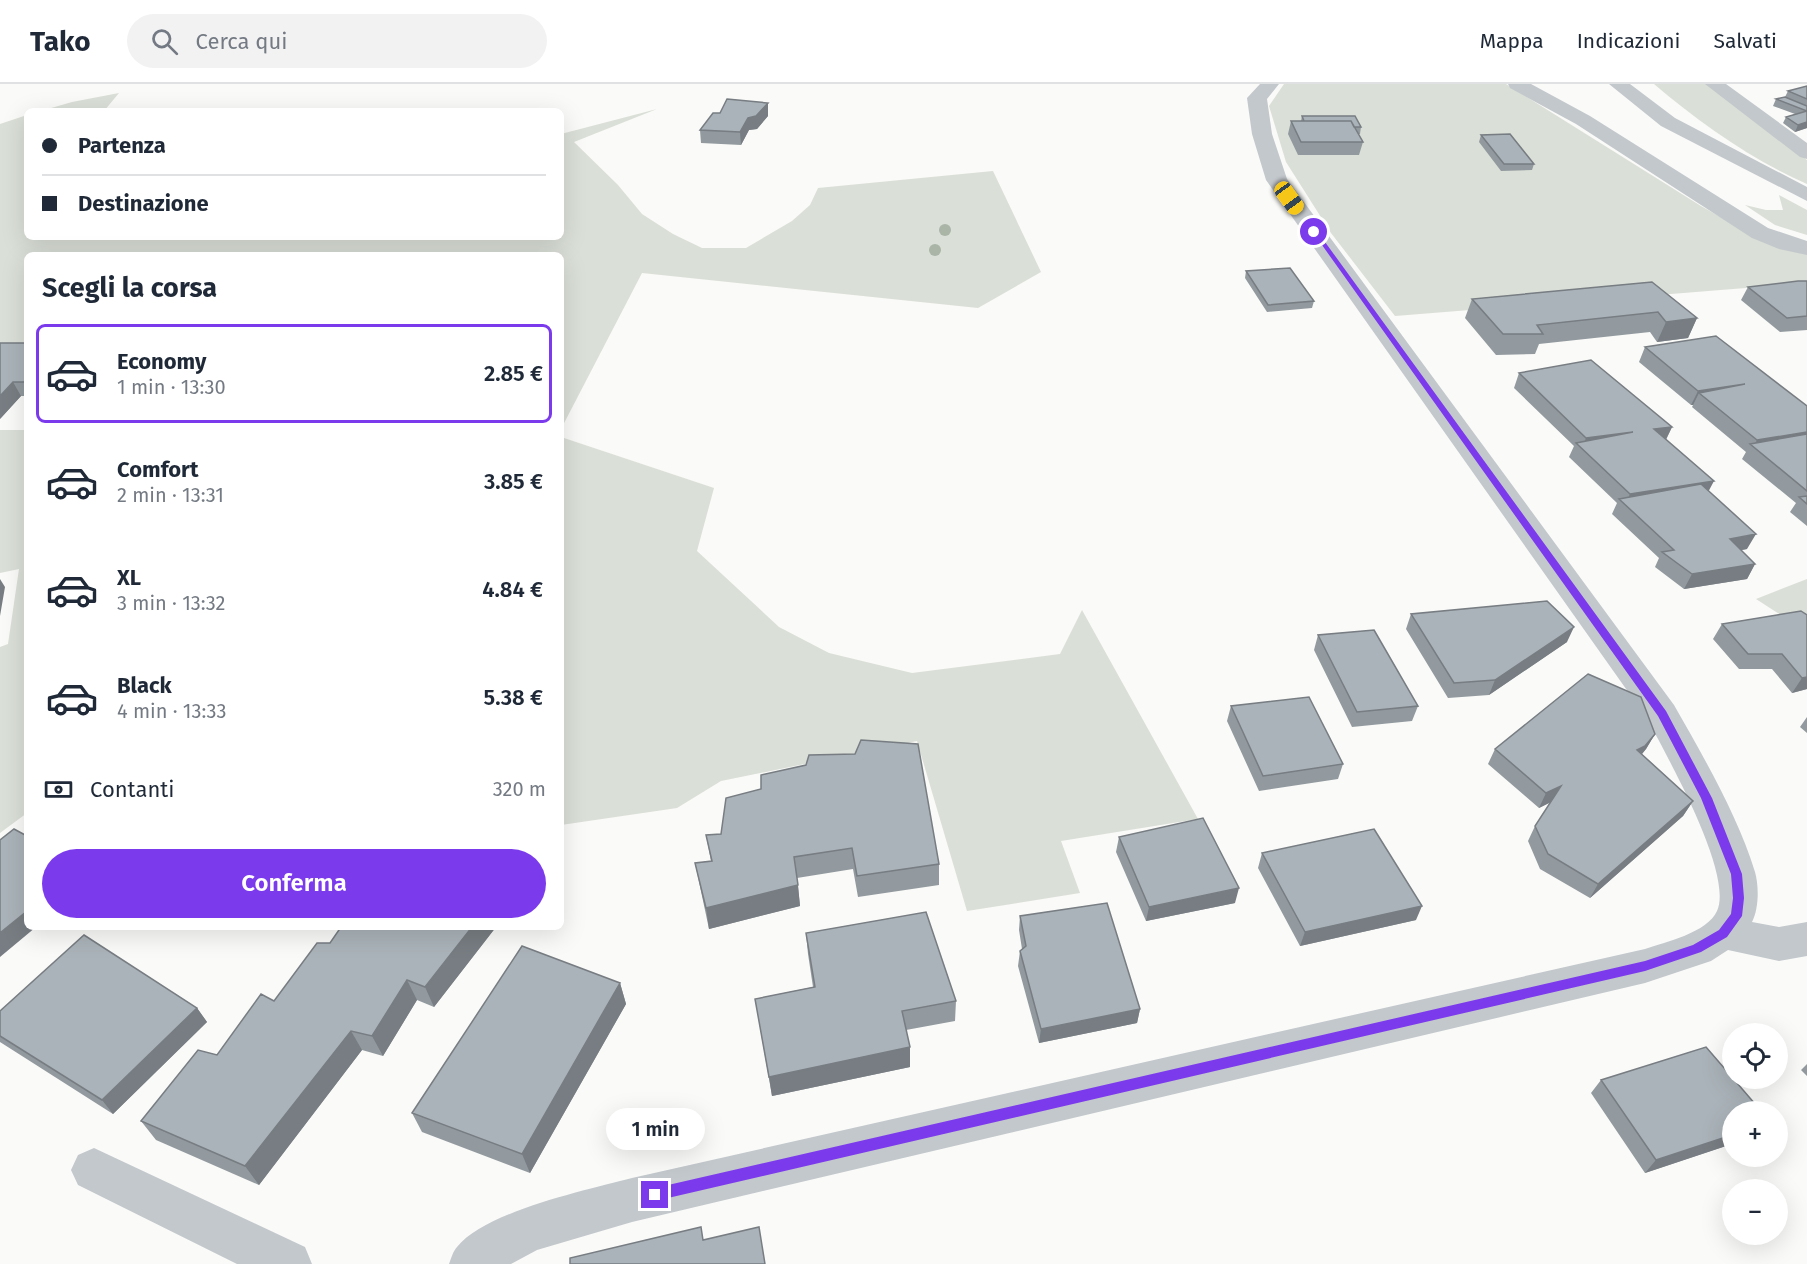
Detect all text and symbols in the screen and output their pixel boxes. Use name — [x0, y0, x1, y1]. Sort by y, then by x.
search box — [127, 14, 547, 68]
text: Tako — [30, 25, 91, 58]
icon: search — [148, 25, 181, 58]
text: Cerca qui — [196, 28, 287, 55]
text: Mappa — [1480, 28, 1544, 54]
text: Indicazioni — [1577, 28, 1680, 54]
text: Salvati — [1713, 28, 1777, 54]
text: Partenza — [78, 132, 166, 159]
car — [1271, 178, 1307, 218]
text: Destinazione — [78, 190, 209, 217]
route start — [1300, 218, 1327, 245]
text: Scegli la corsa — [42, 272, 217, 304]
icon: car — [45, 347, 99, 401]
text: Economy — [117, 348, 206, 375]
text: 2.85 € — [484, 360, 543, 387]
text: 1 min · 13:30 — [117, 375, 226, 399]
icon: car — [45, 455, 99, 509]
text: Comfort — [117, 456, 198, 483]
text: 3.85 € — [484, 468, 543, 495]
text: 2 min · 13:31 — [117, 483, 224, 507]
icon: car — [45, 563, 99, 617]
text: XL — [117, 564, 141, 591]
text: 4.84 € — [482, 576, 543, 603]
text: 3 min · 13:32 — [117, 591, 225, 615]
icon: car — [45, 671, 99, 725]
text: Black — [117, 672, 172, 699]
text: 5.38 € — [484, 684, 543, 711]
text: 4 min · 13:33 — [117, 699, 226, 723]
icon: cash — [42, 773, 75, 806]
text: Contanti — [90, 776, 174, 803]
text: 320 m — [493, 777, 546, 801]
button: Conferma — [42, 849, 546, 918]
map controls — [1722, 1023, 1788, 1245]
button: locate — [1722, 1023, 1788, 1089]
button: + — [1722, 1101, 1788, 1167]
callout: 1 min — [606, 1108, 704, 1150]
text: 1 min — [631, 1117, 680, 1141]
button: − — [1722, 1179, 1788, 1245]
route end — [641, 1181, 668, 1208]

